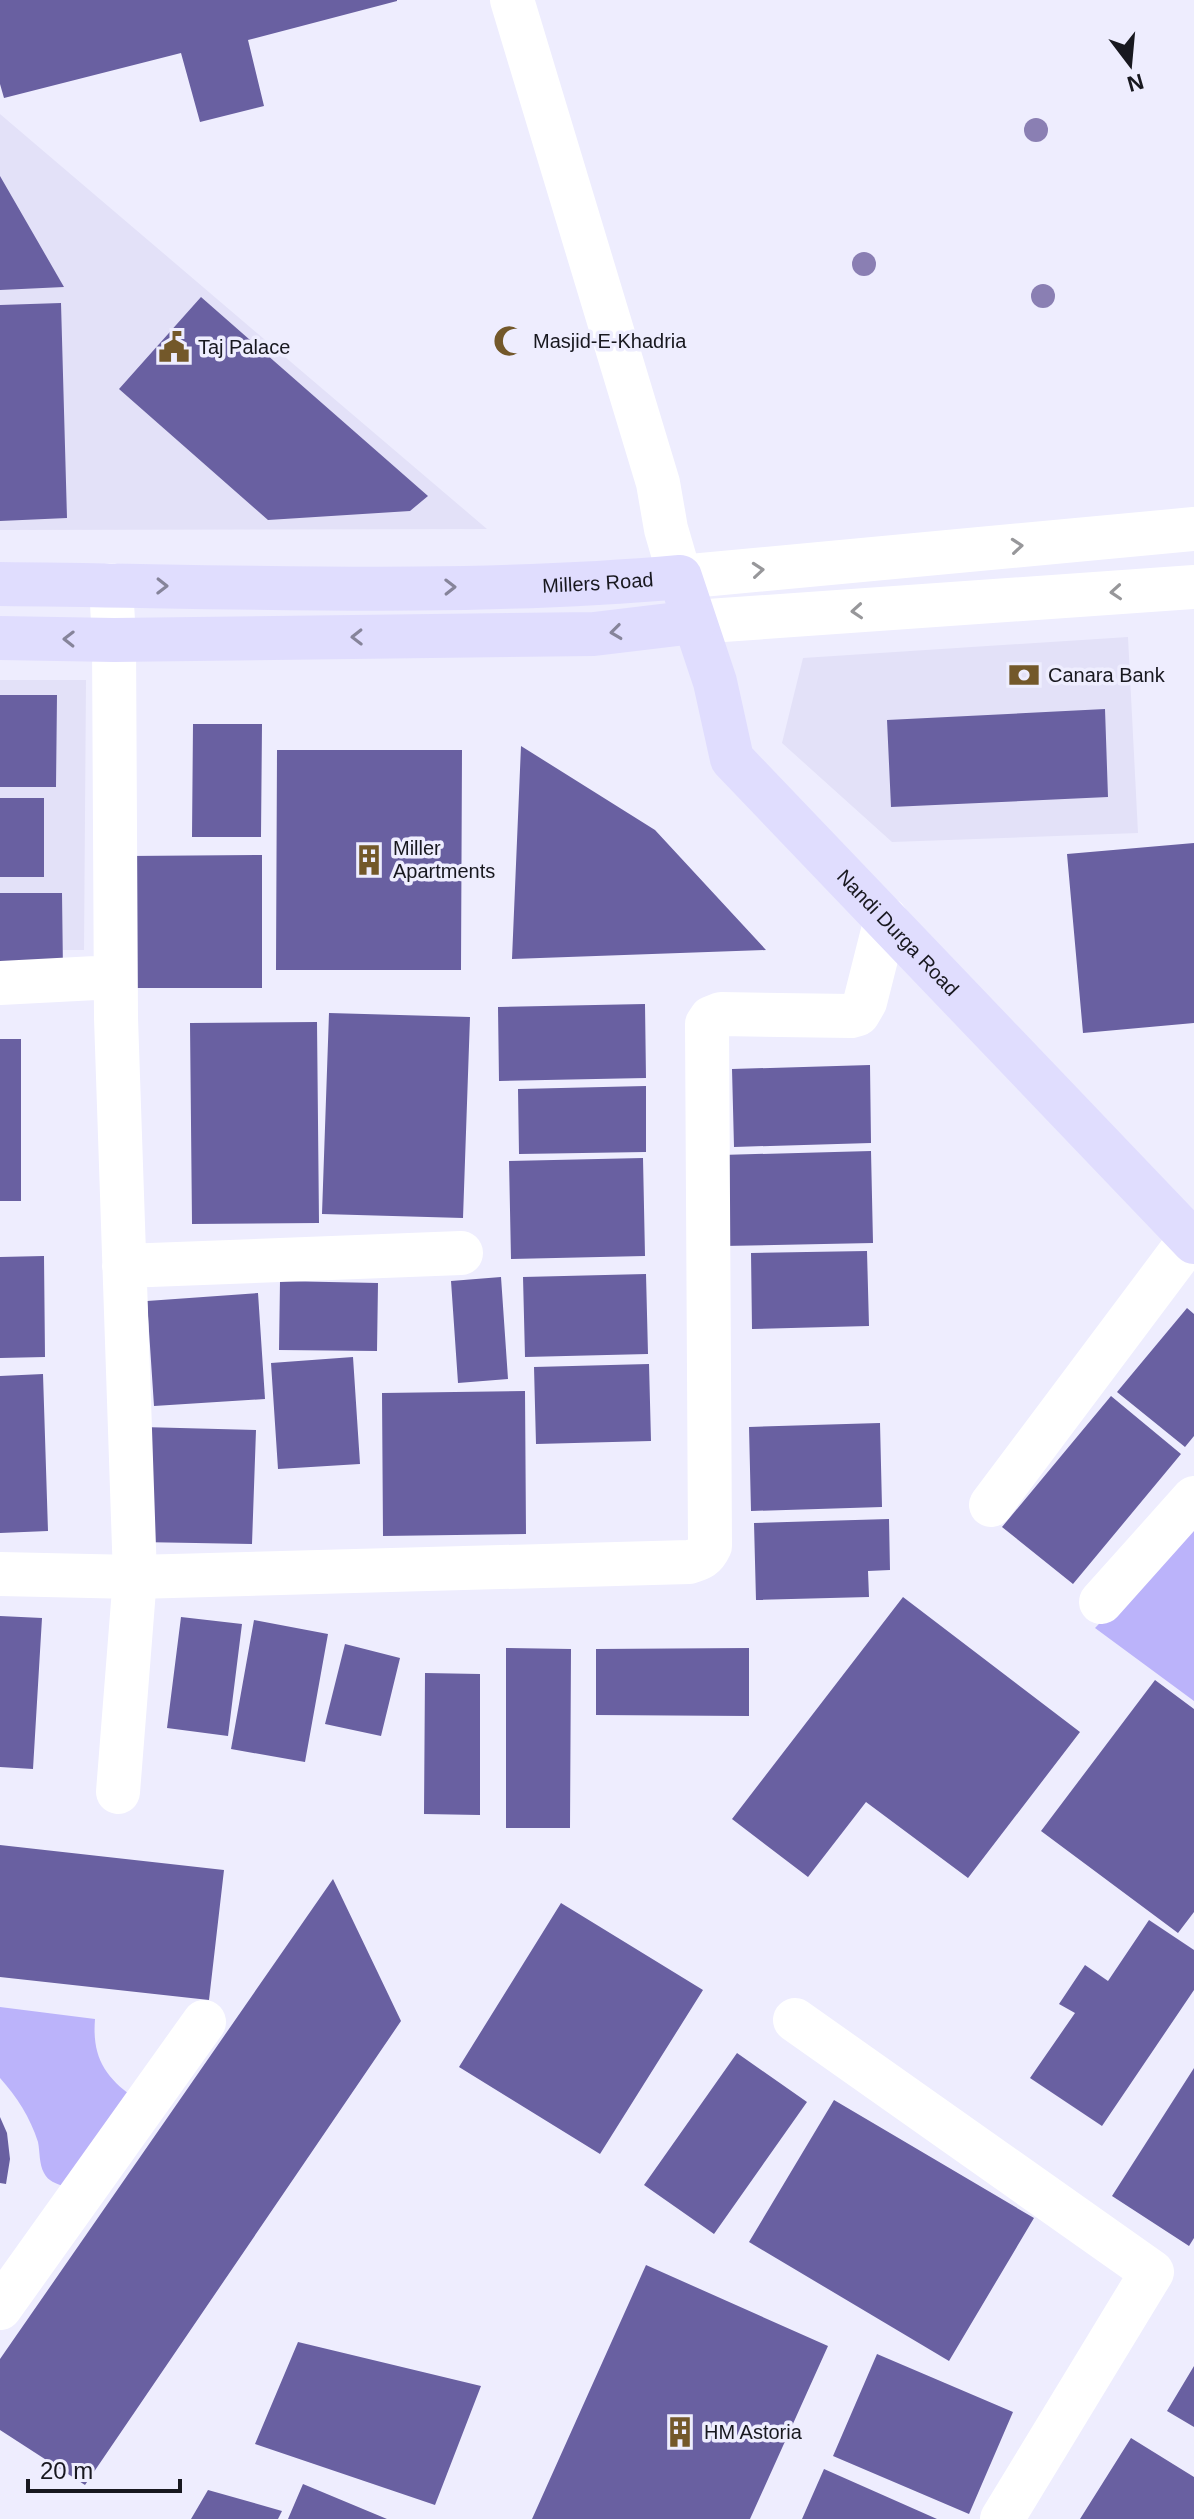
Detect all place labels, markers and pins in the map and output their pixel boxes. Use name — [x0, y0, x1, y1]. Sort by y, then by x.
mosque icon: Masjid-E-Khadria — [492, 324, 526, 358]
public building icon: Taj Palace — [157, 330, 191, 364]
place label: Masjid-E-Khadria — [533, 330, 687, 352]
place label: Taj Palace — [198, 336, 290, 358]
bank icon: Canara Bank — [1007, 658, 1041, 692]
place label: Canara Bank — [1048, 664, 1166, 686]
place label: Miller Apartments — [393, 837, 495, 882]
building icon: Miller Apartments — [352, 843, 386, 877]
building icon: HM Astoria — [663, 2415, 697, 2449]
place label: HM Astoria — [704, 2421, 803, 2443]

